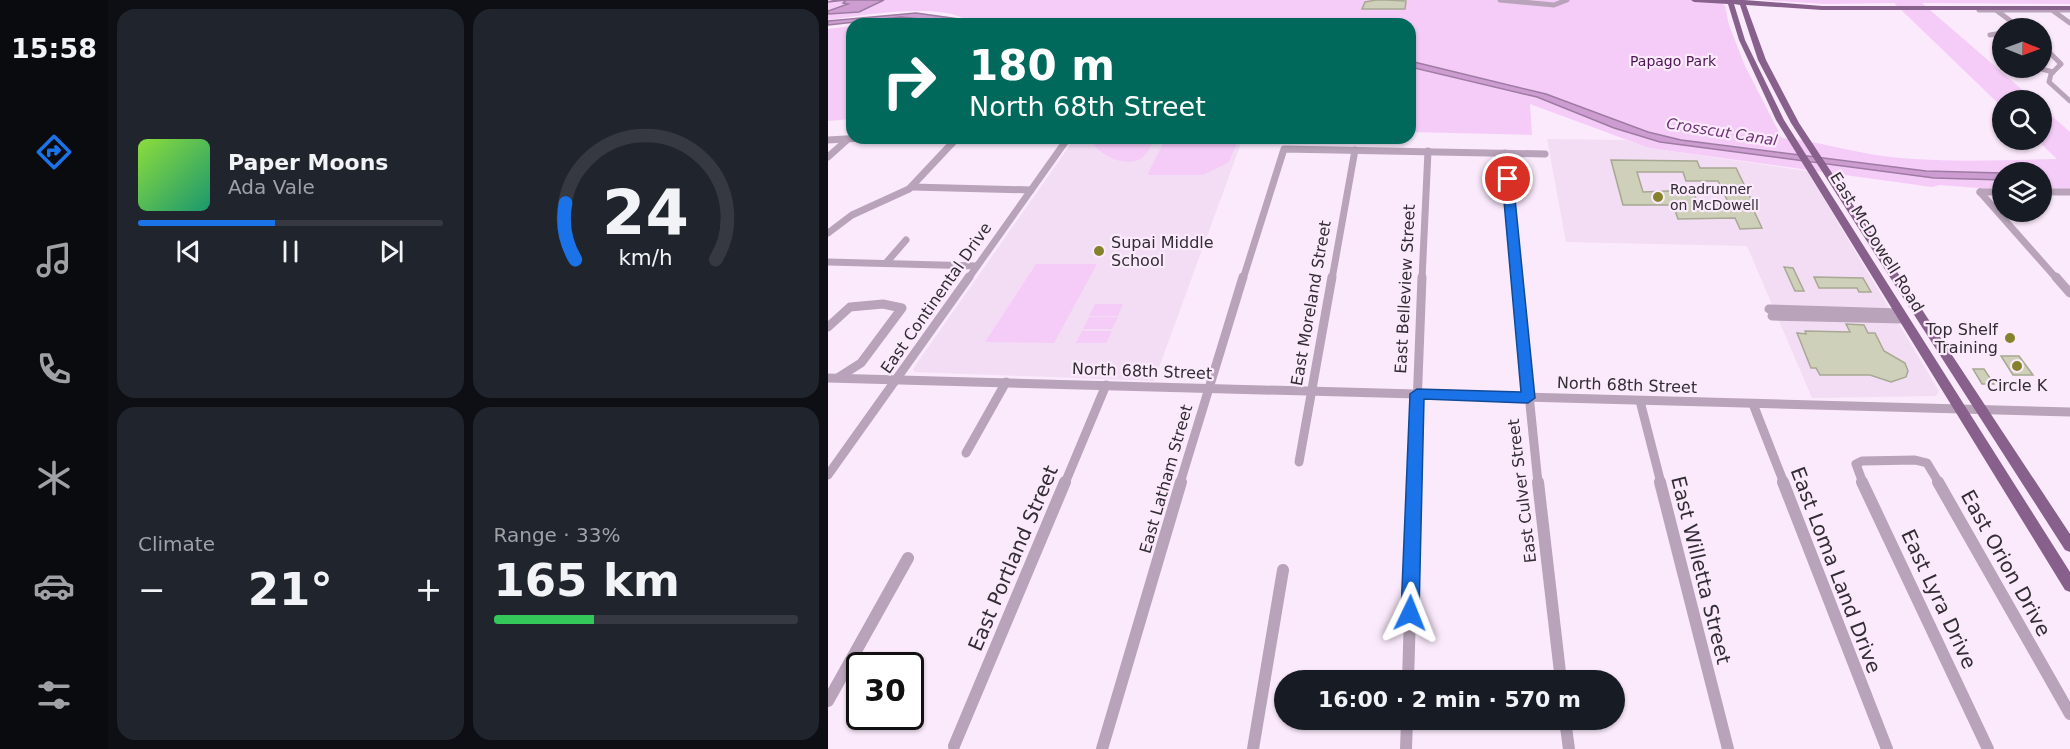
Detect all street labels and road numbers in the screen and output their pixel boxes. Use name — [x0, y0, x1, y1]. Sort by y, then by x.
street label: East McDowell Road — [1826, 169, 1928, 315]
street label: East Belleview Street — [1391, 204, 1419, 374]
street label: East Continental Drive — [877, 219, 995, 377]
street label: East Moreland Street — [1287, 219, 1335, 387]
street label: North 68th Street — [1072, 359, 1212, 383]
street label: North 68th Street — [1557, 373, 1697, 397]
street label: East Latham Street — [1136, 402, 1196, 556]
street label: East Culver Street — [1504, 418, 1540, 564]
street label: East Portland Street — [963, 461, 1063, 655]
street label: East Loma Land Drive — [1786, 463, 1886, 677]
street label: East Willetta Street — [1666, 474, 1736, 667]
street label: East Orion Drive — [1956, 486, 2056, 640]
street label: East Lyra Drive — [1896, 526, 1982, 672]

